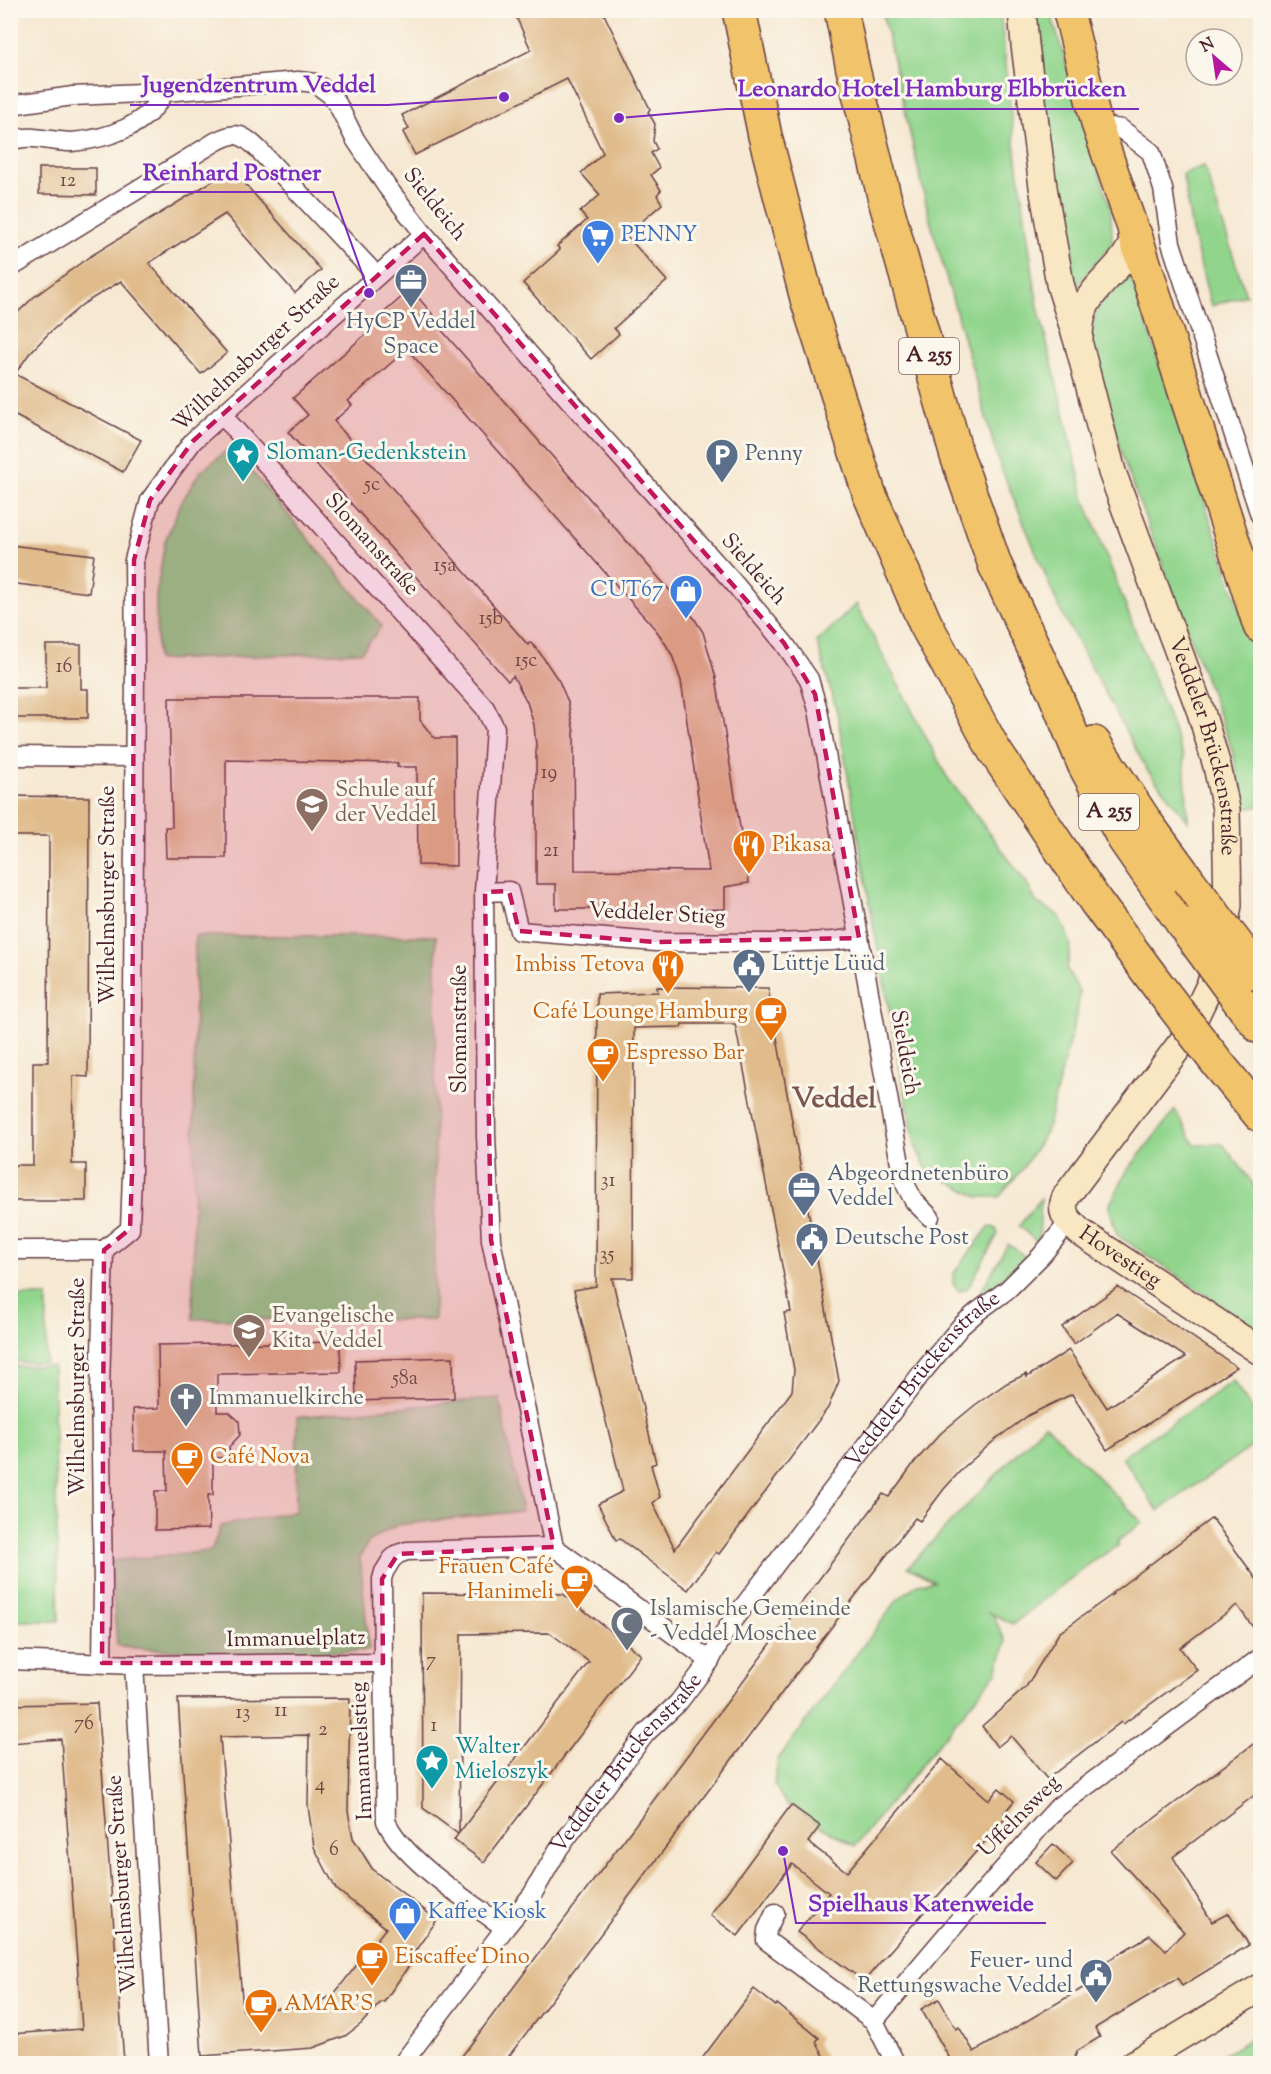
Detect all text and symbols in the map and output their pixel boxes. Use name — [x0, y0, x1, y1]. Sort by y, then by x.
north arrow — [1184, 27, 1244, 87]
text: N — [1197, 33, 1219, 59]
callout: Jugendzentrum Veddel — [130, 63, 388, 105]
callout: Leonardo Hotel Hamburg Elbbrücken — [726, 67, 1139, 109]
text: Jugendzentrum Veddel — [140, 69, 376, 103]
text: Leonardo Hotel Hamburg Elbbrücken — [738, 73, 1127, 107]
callout: Reinhard Postner — [130, 150, 333, 192]
text: Reinhard Postner — [143, 157, 322, 191]
street label: Sieldeich — [394, 161, 474, 249]
house number: 12 — [60, 167, 76, 196]
supermarket icon: PENNY — [580, 218, 616, 265]
place label: PENNY — [621, 220, 698, 252]
office icon: HyCP Veddel Space — [393, 262, 429, 309]
street label: Wilhelmsburger Straße — [166, 268, 348, 440]
place label: HyCP Veddel Space — [346, 307, 476, 364]
road number: A 255 — [899, 338, 959, 374]
place icon: Sloman-Gedenkstein — [225, 436, 261, 483]
parking icon: Penny — [704, 437, 740, 484]
place label: Sloman-Gedenkstein — [266, 438, 467, 470]
place label: Penny — [745, 439, 803, 471]
house number: 5c — [363, 471, 380, 500]
street label: Slomanstraße — [316, 486, 426, 604]
street label: Sieldeich — [712, 527, 794, 613]
house number: 15a — [434, 552, 456, 581]
shop icon: CUT67 — [668, 573, 704, 620]
place label: CUT67 — [590, 575, 663, 607]
house number: 15b — [479, 605, 503, 634]
street label: Veddeler Brückenstraße — [1159, 633, 1243, 856]
house number: 15c — [515, 647, 537, 676]
house number: 16 — [56, 653, 72, 682]
house number: 19 — [541, 759, 557, 788]
place label: Schule auf der Veddel — [335, 775, 437, 832]
street label: Wilhelmsburger Straße — [93, 786, 125, 1004]
school or university icon: Schule auf der Veddel — [294, 786, 330, 833]
road number: A 255 — [1079, 794, 1139, 830]
restaurant icon: Pikasa — [731, 828, 767, 875]
place label: Pikasa — [772, 830, 831, 862]
house number: 21 — [543, 837, 559, 866]
street label: Veddeler Stieg — [588, 895, 727, 935]
public building icon: Lüttje Lüüd — [731, 947, 767, 994]
restaurant icon: Imbiss Tetova — [650, 948, 686, 995]
place label: Lüttje Lüüd — [772, 949, 885, 981]
place label: Imbiss Tetova — [515, 950, 645, 982]
street label: Slomanstraße — [445, 965, 477, 1093]
cafe icon: Café Lounge Hamburg — [753, 995, 789, 1042]
place label: Café Lounge Hamburg — [533, 997, 748, 1029]
street label: Sieldeich — [881, 1008, 927, 1099]
cafe icon: Espresso Bar — [585, 1036, 621, 1083]
place label: Espresso Bar — [626, 1038, 745, 1070]
district label: Veddel — [792, 1080, 877, 1120]
place label: Abgeordnetenbüro Veddel — [827, 1159, 1009, 1216]
house number: 31 — [601, 1167, 616, 1196]
office icon: Abgeordnetenbüro Veddel — [786, 1170, 822, 1217]
street label: Hovestieg — [1072, 1219, 1167, 1297]
public building icon: Deutsche Post — [794, 1221, 830, 1268]
place label: Deutsche Post — [835, 1223, 969, 1255]
house number: 35 — [600, 1241, 615, 1270]
street label: Wilhelmsburger Straße — [63, 1278, 95, 1496]
street label: Veddeler Brückenstraße — [838, 1284, 1007, 1476]
place label: Evangelische Kita Veddel — [272, 1301, 394, 1358]
school or university icon: Evangelische Kita Veddel — [231, 1312, 267, 1359]
house number: 58a — [391, 1365, 418, 1394]
church icon: Immanuelkirche — [168, 1381, 204, 1428]
place label: Immanuelkirche — [209, 1383, 364, 1415]
cafe icon: Café Nova — [169, 1440, 205, 1487]
place label: Café Nova — [210, 1442, 310, 1474]
place label: Frauen Café Hanimeli — [438, 1552, 554, 1609]
cafe icon: Frauen Café Hanimeli — [559, 1563, 595, 1610]
place label: Islamische Gemeinde - Veddel Moschee — [650, 1594, 851, 1651]
mosque icon: Islamische Gemeinde - Veddel Moschee — [609, 1605, 645, 1652]
street label: Immanuelplatz — [226, 1623, 366, 1657]
house number: 7 — [426, 1647, 436, 1676]
street label: Veddeler Brückenstraße — [544, 1667, 711, 1861]
street label: Immanuelstieg — [343, 1681, 383, 1821]
house number: 11 — [274, 1697, 288, 1726]
house number: 13 — [236, 1699, 250, 1728]
house number: 76 — [74, 1710, 94, 1739]
house number: 1 — [431, 1712, 438, 1741]
house number: 2 — [318, 1716, 328, 1745]
place label: Walter Mieloszyk — [455, 1732, 549, 1789]
place icon: Walter Mieloszyk — [414, 1743, 450, 1790]
street label: Uffelnsweg — [971, 1768, 1069, 1866]
house number: 4 — [315, 1771, 325, 1800]
street label: Wilhelmsburger Straße — [99, 1774, 147, 1994]
house number: 6 — [329, 1836, 339, 1865]
callout: Spielhaus Katenweide — [796, 1881, 1046, 1923]
text: Spielhaus Katenweide — [808, 1888, 1034, 1922]
shop icon: Kaffee Kiosk — [387, 1895, 423, 1942]
place label: Kaffee Kiosk — [428, 1897, 547, 1929]
cafe icon: Eiscaffee Dino — [354, 1940, 390, 1987]
place label: Eiscaffee Dino — [395, 1942, 530, 1974]
place label: Feuer- und Rettungswache Veddel — [858, 1946, 1073, 2003]
public building icon: Feuer- und Rettungswache Veddel — [1078, 1957, 1114, 2004]
cafe icon: AMAR'S — [243, 1987, 279, 2034]
place label: AMAR'S — [284, 1989, 373, 2021]

